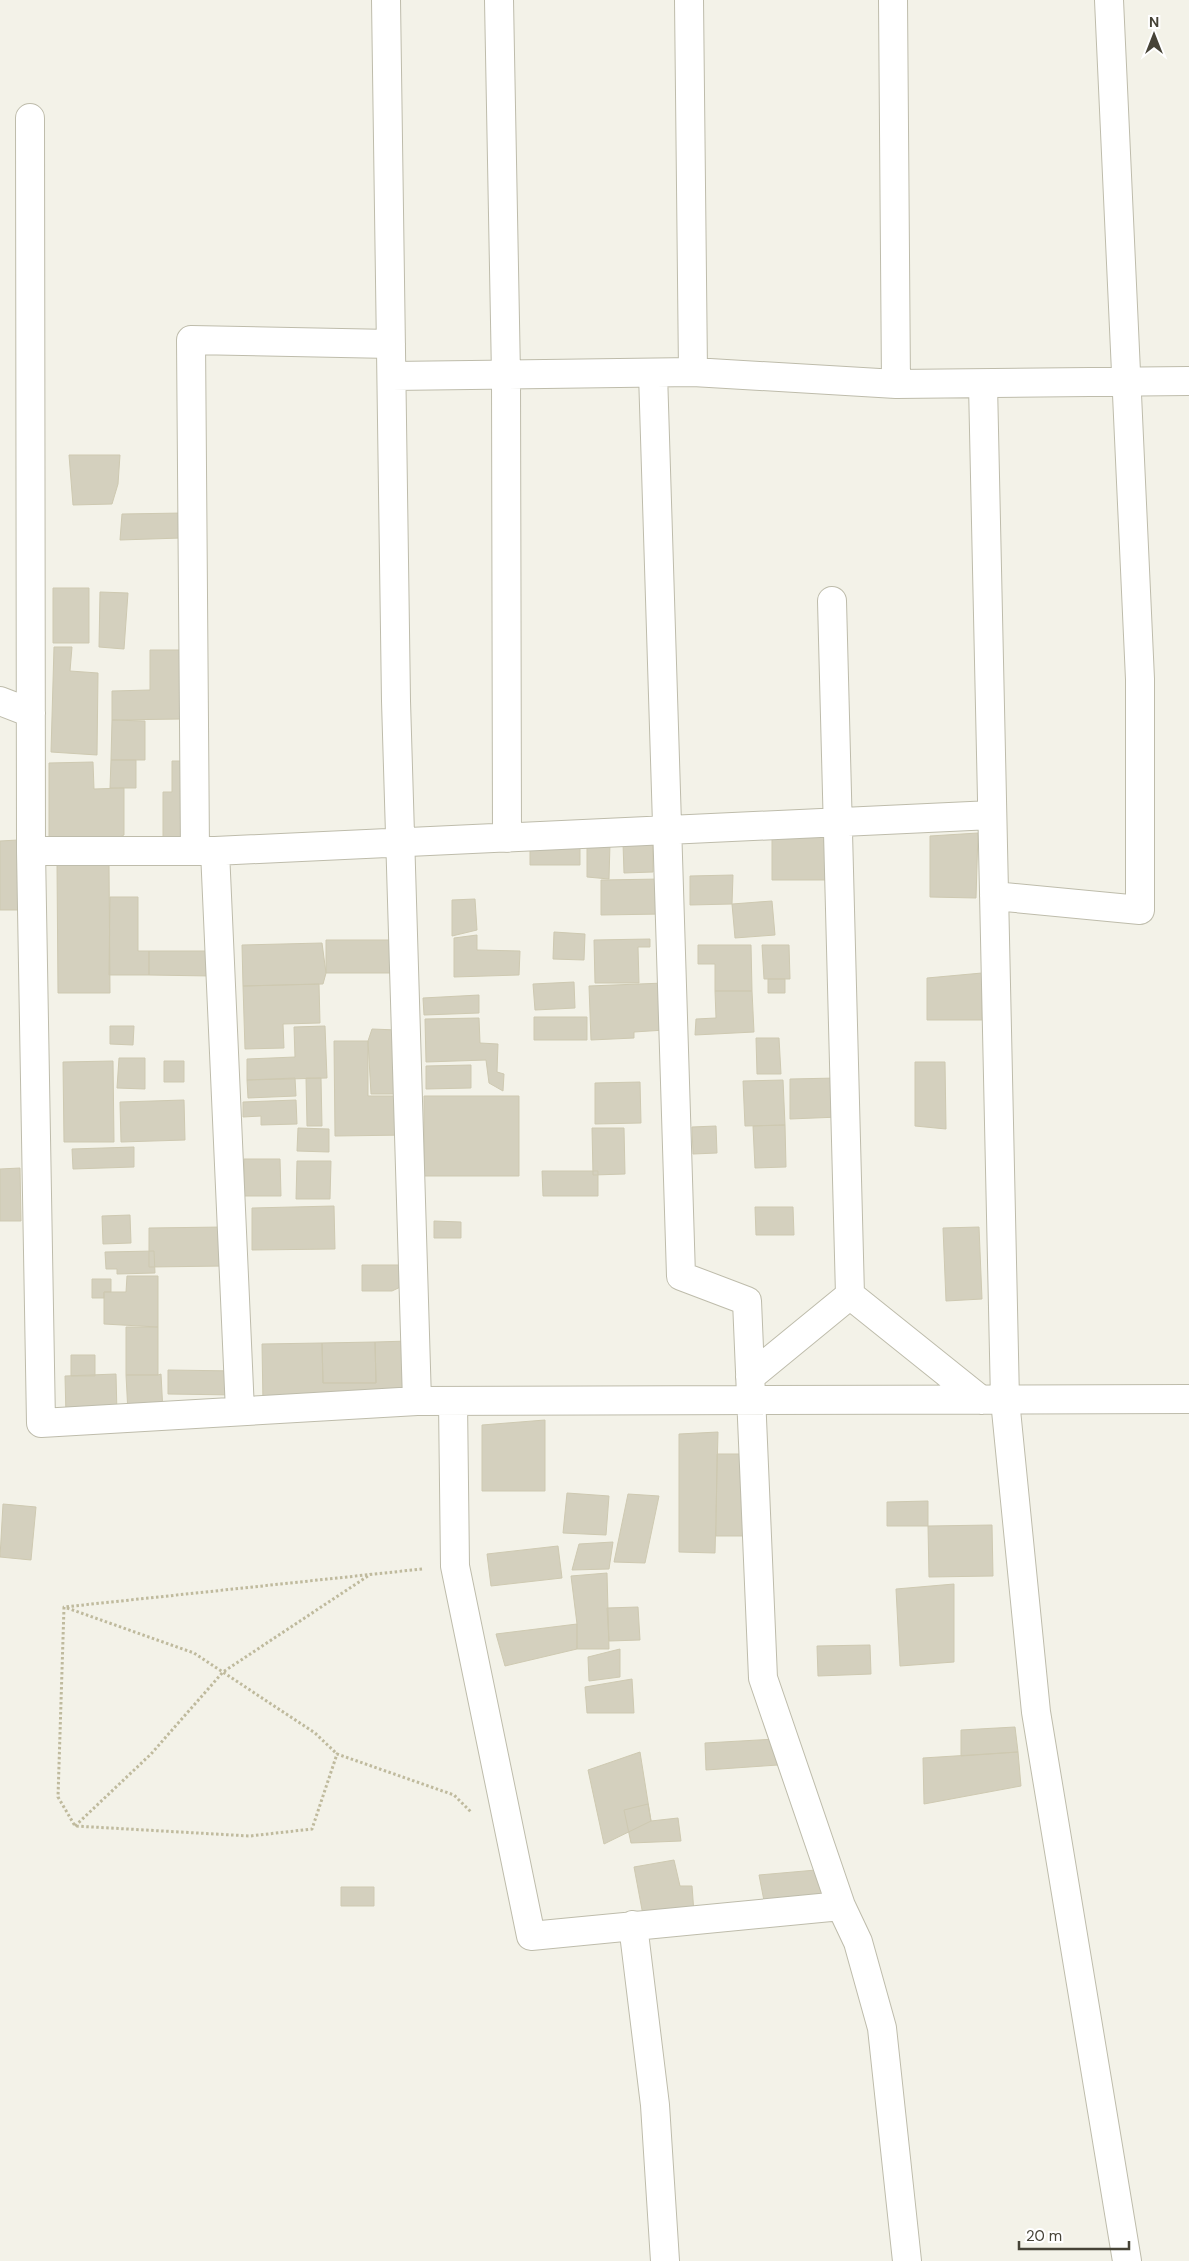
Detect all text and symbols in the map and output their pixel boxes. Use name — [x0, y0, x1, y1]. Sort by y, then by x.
north arrow — [1129, 10, 1179, 60]
text: N — [1149, 13, 1159, 31]
scale bar — [1019, 2218, 1129, 2250]
text: 20 m — [1026, 2226, 1062, 2246]

